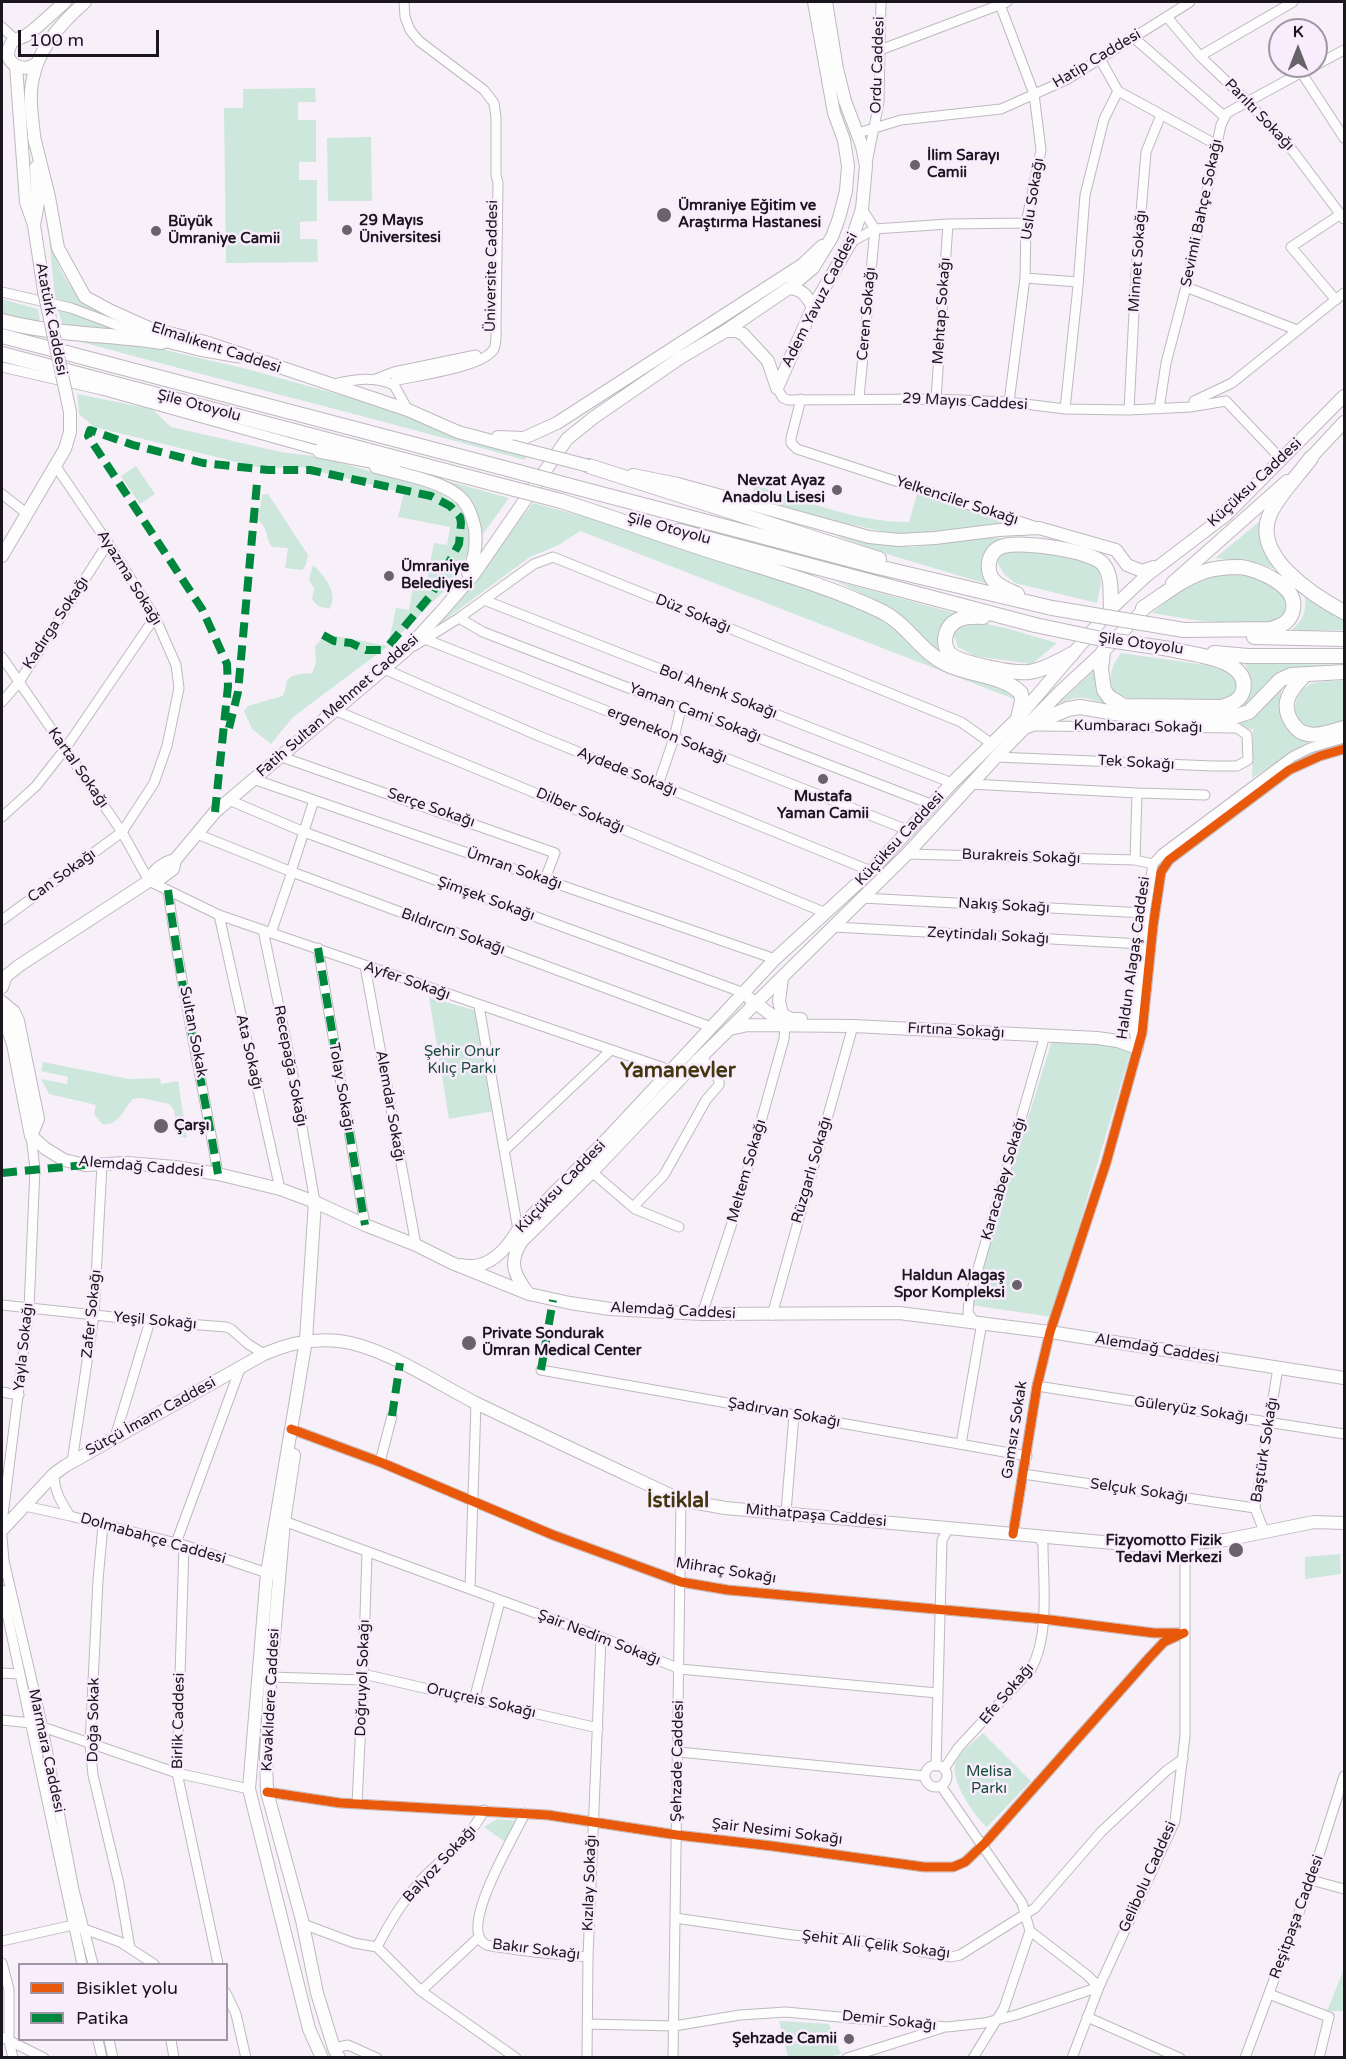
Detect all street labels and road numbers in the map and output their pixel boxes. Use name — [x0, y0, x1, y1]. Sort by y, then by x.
street label: Ordu Caddesi — [867, 16, 889, 114]
street label: Hatip Caddesi — [1050, 26, 1144, 92]
street label: Parıltı Sokağı — [1220, 75, 1298, 155]
street label: Sevimli Bahçe Sokağı — [1178, 137, 1226, 289]
street label: Uslu Sokağı — [1018, 157, 1048, 241]
street label: Üniversite Caddesi — [482, 200, 502, 332]
street label: Minnet Sokağı — [1125, 209, 1151, 313]
street label: Adem Yavuz Caddesi — [778, 230, 862, 370]
street label: Mehtap Sokağı — [929, 257, 955, 365]
street label: Atatürk Caddesi — [31, 261, 71, 377]
street label: Ceren Sokağı — [854, 267, 880, 361]
street label: Elmalıkent Caddesi — [149, 319, 283, 377]
street label: Şile Otoyolu — [155, 386, 243, 426]
street label: 29 Mayıs Caddesi — [902, 390, 1028, 414]
street label: Küçüksu Caddesi — [1204, 435, 1306, 531]
street label: Yelkenciler Sokağı — [893, 473, 1021, 529]
street label: Şile Otoyolu — [625, 509, 713, 549]
street label: Ayazma Sokağı — [93, 527, 165, 629]
street label: Kadırga Sokağı — [19, 573, 93, 673]
street label: Düz Sokağı — [653, 591, 733, 637]
street label: Şile Otoyolu — [1097, 629, 1185, 659]
street label: Fatih Sultan Mehmet Caddesi — [253, 631, 423, 781]
street label: Bol Ahenk Sokağı — [656, 661, 780, 723]
street label: Yaman Cami Sokağı — [626, 679, 764, 747]
street label: ergenekon Sokağı — [604, 703, 730, 767]
street label: Kumbaracı Sokağı — [1074, 717, 1202, 737]
street label: Kartal Sokağı — [44, 724, 112, 812]
street label: Aydede Sokağı — [574, 744, 680, 800]
street label: Tek Sokağı — [1097, 752, 1175, 774]
street label: Dilber Sokağı — [533, 784, 627, 838]
street label: Serçe Sokağı — [385, 785, 477, 831]
street label: Küçüksu Caddesi — [852, 788, 948, 890]
street label: Ümran Sokağı — [464, 844, 564, 894]
street label: Can Sokağı — [24, 845, 100, 907]
street label: Burakreis Sokağı — [961, 846, 1081, 868]
street label: Şimşek Sokağı — [435, 873, 537, 925]
street label: Haldun Alagaş Caddesi — [1114, 875, 1154, 1041]
street label: Nakış Sokağı — [958, 895, 1050, 917]
street label: Bıldırcın Sokağı — [399, 905, 507, 959]
street label: Zeytindalı Sokağı — [926, 924, 1050, 948]
street label: Ayfer Sokağı — [361, 958, 453, 1004]
street label: Sultan Sokak — [175, 985, 211, 1079]
street label: Recepağa Sokağı — [269, 1004, 311, 1128]
street label: Ata Sokağı — [232, 1013, 266, 1091]
street label: Fırtına Sokağı — [907, 1019, 1005, 1043]
street label: Tolay Sokağı — [324, 1041, 358, 1133]
street label: Alemdar Sokağı — [371, 1049, 409, 1163]
street label: Rüzgarlı Sokağı — [788, 1115, 836, 1225]
street label: Karacabey Sokağı — [978, 1116, 1030, 1242]
street label: Meltem Sokağı — [724, 1117, 770, 1225]
street label: Küçüksu Caddesi — [512, 1137, 610, 1237]
street label: Alemdağ Caddesi — [78, 1153, 204, 1181]
street label: Zafer Sokağı — [78, 1269, 106, 1359]
street label: Alemdağ Caddesi — [610, 1299, 736, 1323]
street label: Yayla Sokağı — [10, 1302, 38, 1392]
street label: Yeşil Sokağı — [113, 1308, 197, 1334]
street label: Alemdağ Caddesi — [1094, 1330, 1220, 1368]
street label: Sütçü İmam Caddesi — [83, 1374, 219, 1460]
street label: Gamsız Sokak — [998, 1380, 1032, 1480]
street label: Güleryüz Sokağı — [1133, 1393, 1249, 1427]
street label: Şadırvan Sokağı — [726, 1394, 842, 1432]
street label: Baştürk Sokağı — [1248, 1396, 1282, 1504]
street label: Selçuk Sokağı — [1089, 1475, 1189, 1507]
street label: Mithatpaşa Caddesi — [745, 1501, 887, 1531]
street label: Dolmabahçe Caddesi — [78, 1510, 228, 1568]
street label: Mihraç Sokağı — [675, 1554, 777, 1588]
street label: Şair Nedim Sokağı — [535, 1606, 663, 1670]
street label: Doğruyol Sokağı — [352, 1619, 374, 1737]
street label: Kavaklıdere Caddesi — [258, 1628, 284, 1772]
street label: Efe Sokağı — [976, 1659, 1038, 1729]
street label: Birlik Caddesi — [169, 1673, 189, 1769]
street label: Doğa Sokak — [84, 1677, 104, 1763]
street label: Oruçreis Sokağı — [425, 1680, 537, 1722]
street label: Marmara Caddesi — [24, 1687, 68, 1815]
street label: Şehzade Caddesi — [668, 1700, 688, 1822]
street label: Şair Nesimi Sokağı — [711, 1815, 843, 1849]
street label: Gelibolu Caddesi — [1115, 1819, 1181, 1935]
street label: Balyoz Sokağı — [400, 1822, 480, 1906]
street label: Kızılay Sokağı — [579, 1834, 601, 1932]
street label: Reşitpaşa Caddesi — [1266, 1853, 1328, 1981]
street label: Şehit Ali Çelik Sokağı — [801, 1927, 951, 1963]
street label: Bakır Sokağı — [491, 1936, 581, 1964]
street label: Demir Sokağı — [841, 2007, 937, 2035]

